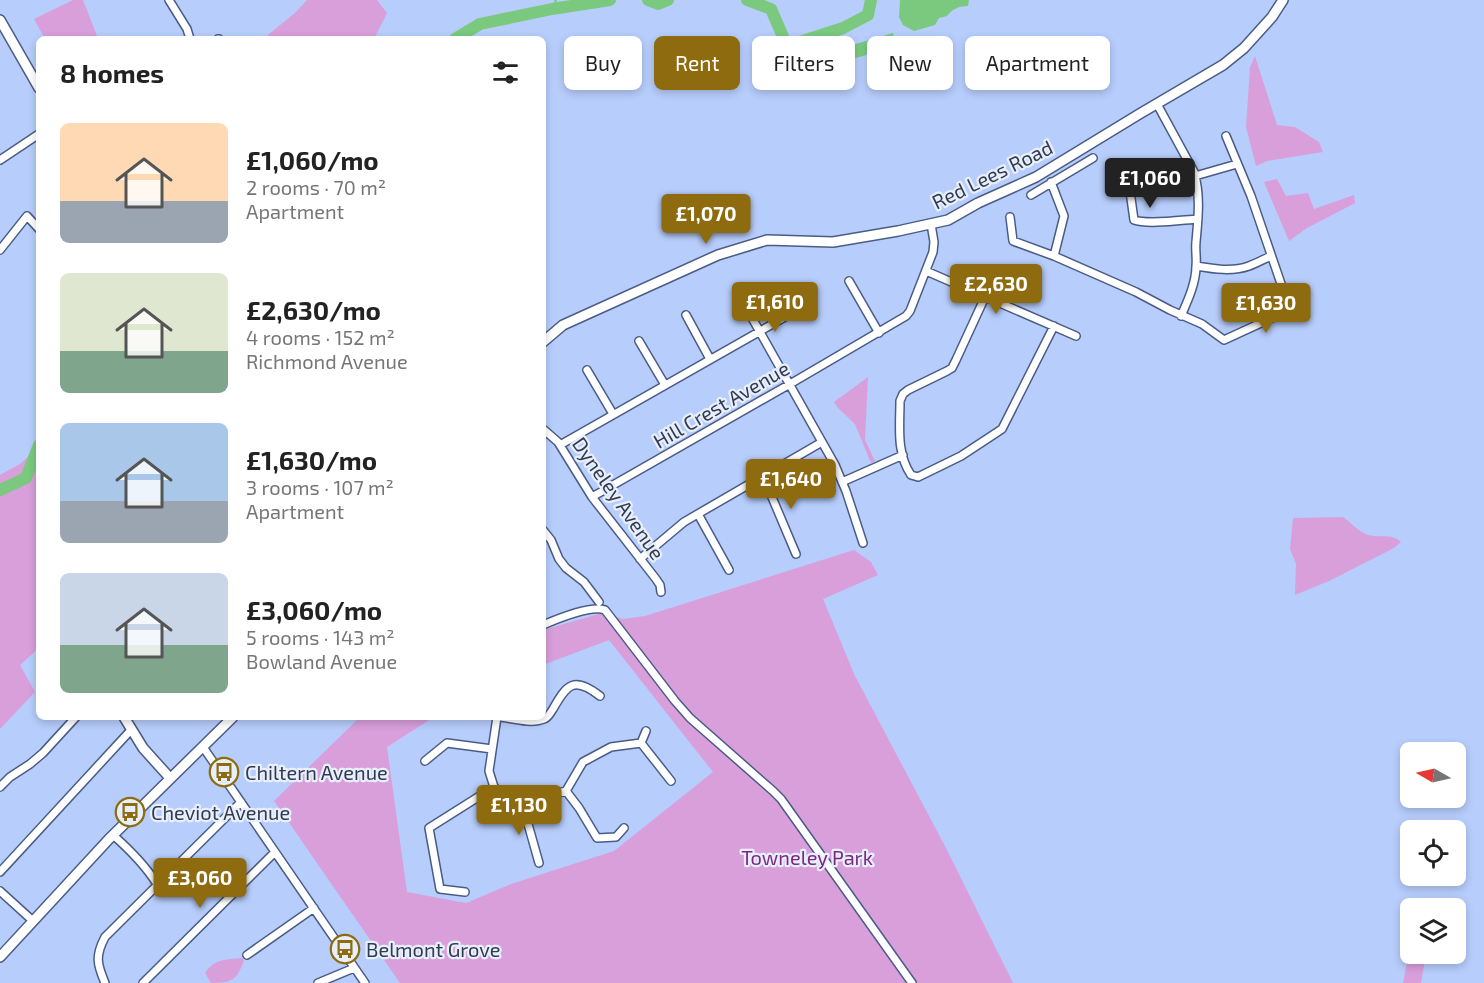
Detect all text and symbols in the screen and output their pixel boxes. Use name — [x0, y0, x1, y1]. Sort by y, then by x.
chip: Buy — [564, 36, 642, 90]
chip: Rent — [654, 36, 740, 90]
chip: Filters — [752, 36, 855, 90]
chip: New — [867, 36, 953, 90]
chip: Apartment — [965, 36, 1110, 90]
icon: filters — [489, 56, 522, 89]
text: 8 homes — [60, 57, 164, 88]
street label: Red Lees Road — [928, 134, 1056, 214]
text: £1,060/mo — [246, 144, 379, 175]
icon: home — [108, 147, 180, 219]
pin: £1,060 — [1101, 158, 1199, 209]
text: £1,060 — [1119, 165, 1181, 189]
text: 2 rooms · 70 m² — [246, 175, 386, 199]
pin: £1,070 — [657, 194, 755, 245]
text: Apartment — [246, 199, 344, 223]
text: £1,070 — [676, 201, 737, 225]
pin: £2,630 — [947, 264, 1045, 315]
text: £2,630 — [964, 271, 1028, 295]
pin: £1,610 — [726, 282, 824, 333]
pin: £1,630 — [1217, 283, 1315, 334]
text: £1,610 — [746, 289, 804, 313]
text: £1,630 — [1236, 290, 1296, 314]
text: £2,630/mo — [246, 294, 381, 325]
icon: home — [108, 297, 180, 369]
text: 4 rooms · 152 m² — [246, 325, 395, 349]
text: Richmond Avenue — [246, 349, 408, 373]
street label: Hill Crest Avenue — [649, 355, 793, 453]
street label: Dyneley Avenue — [568, 432, 670, 564]
text: £1,630/mo — [246, 444, 377, 475]
icon: home — [108, 447, 180, 519]
pin: £1,640 — [742, 459, 840, 510]
text: £1,640 — [760, 466, 822, 490]
text: 3 rooms · 107 m² — [246, 475, 394, 499]
text: Apartment — [246, 499, 344, 523]
text: £3,060/mo — [246, 594, 382, 625]
icon: home — [108, 597, 180, 669]
text: 5 rooms · 143 m² — [246, 625, 395, 649]
text: Bowland Avenue — [246, 649, 397, 673]
north arrow — [1400, 742, 1466, 808]
map controls — [1400, 742, 1466, 964]
bus stop icon: Chiltern Avenue — [208, 756, 240, 788]
place label: Chiltern Avenue — [245, 760, 388, 784]
pin: £1,130 — [470, 785, 568, 836]
text: £1,130 — [491, 792, 547, 816]
bus stop icon: Cheviot Avenue — [114, 796, 146, 828]
place label: Cheviot Avenue — [151, 800, 290, 824]
button: locate — [1400, 820, 1466, 886]
park label: Towneley Park — [741, 845, 873, 869]
pin: £3,060 — [151, 858, 249, 909]
text: £3,060 — [168, 865, 232, 889]
button: layers — [1400, 898, 1466, 964]
bus stop icon: Belmont Grove — [329, 933, 361, 965]
place label: Belmont Grove — [366, 937, 500, 961]

